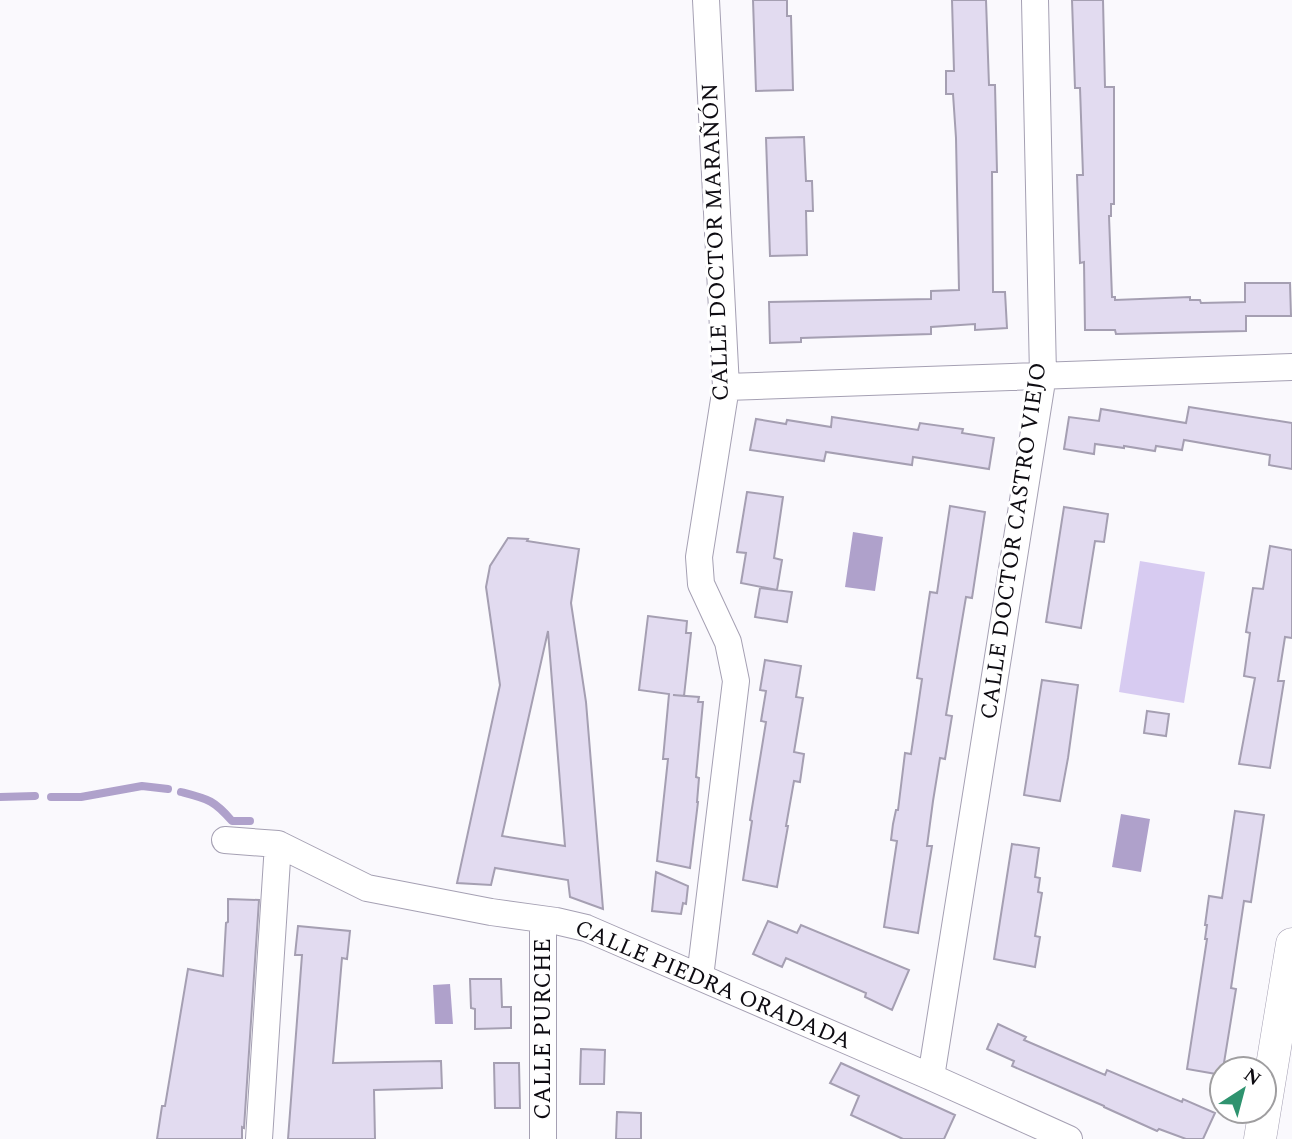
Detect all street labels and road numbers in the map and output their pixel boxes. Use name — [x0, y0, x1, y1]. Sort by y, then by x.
street label: CALLE DOCTOR MARAÑÓN — [693, 82, 739, 402]
street label: CALLE DOCTOR CASTRO VIEJO — [972, 360, 1056, 722]
street label: CALLE PIEDRA ORADADA — [569, 911, 857, 1059]
street label: CALLE PURCHE — [526, 938, 561, 1120]

